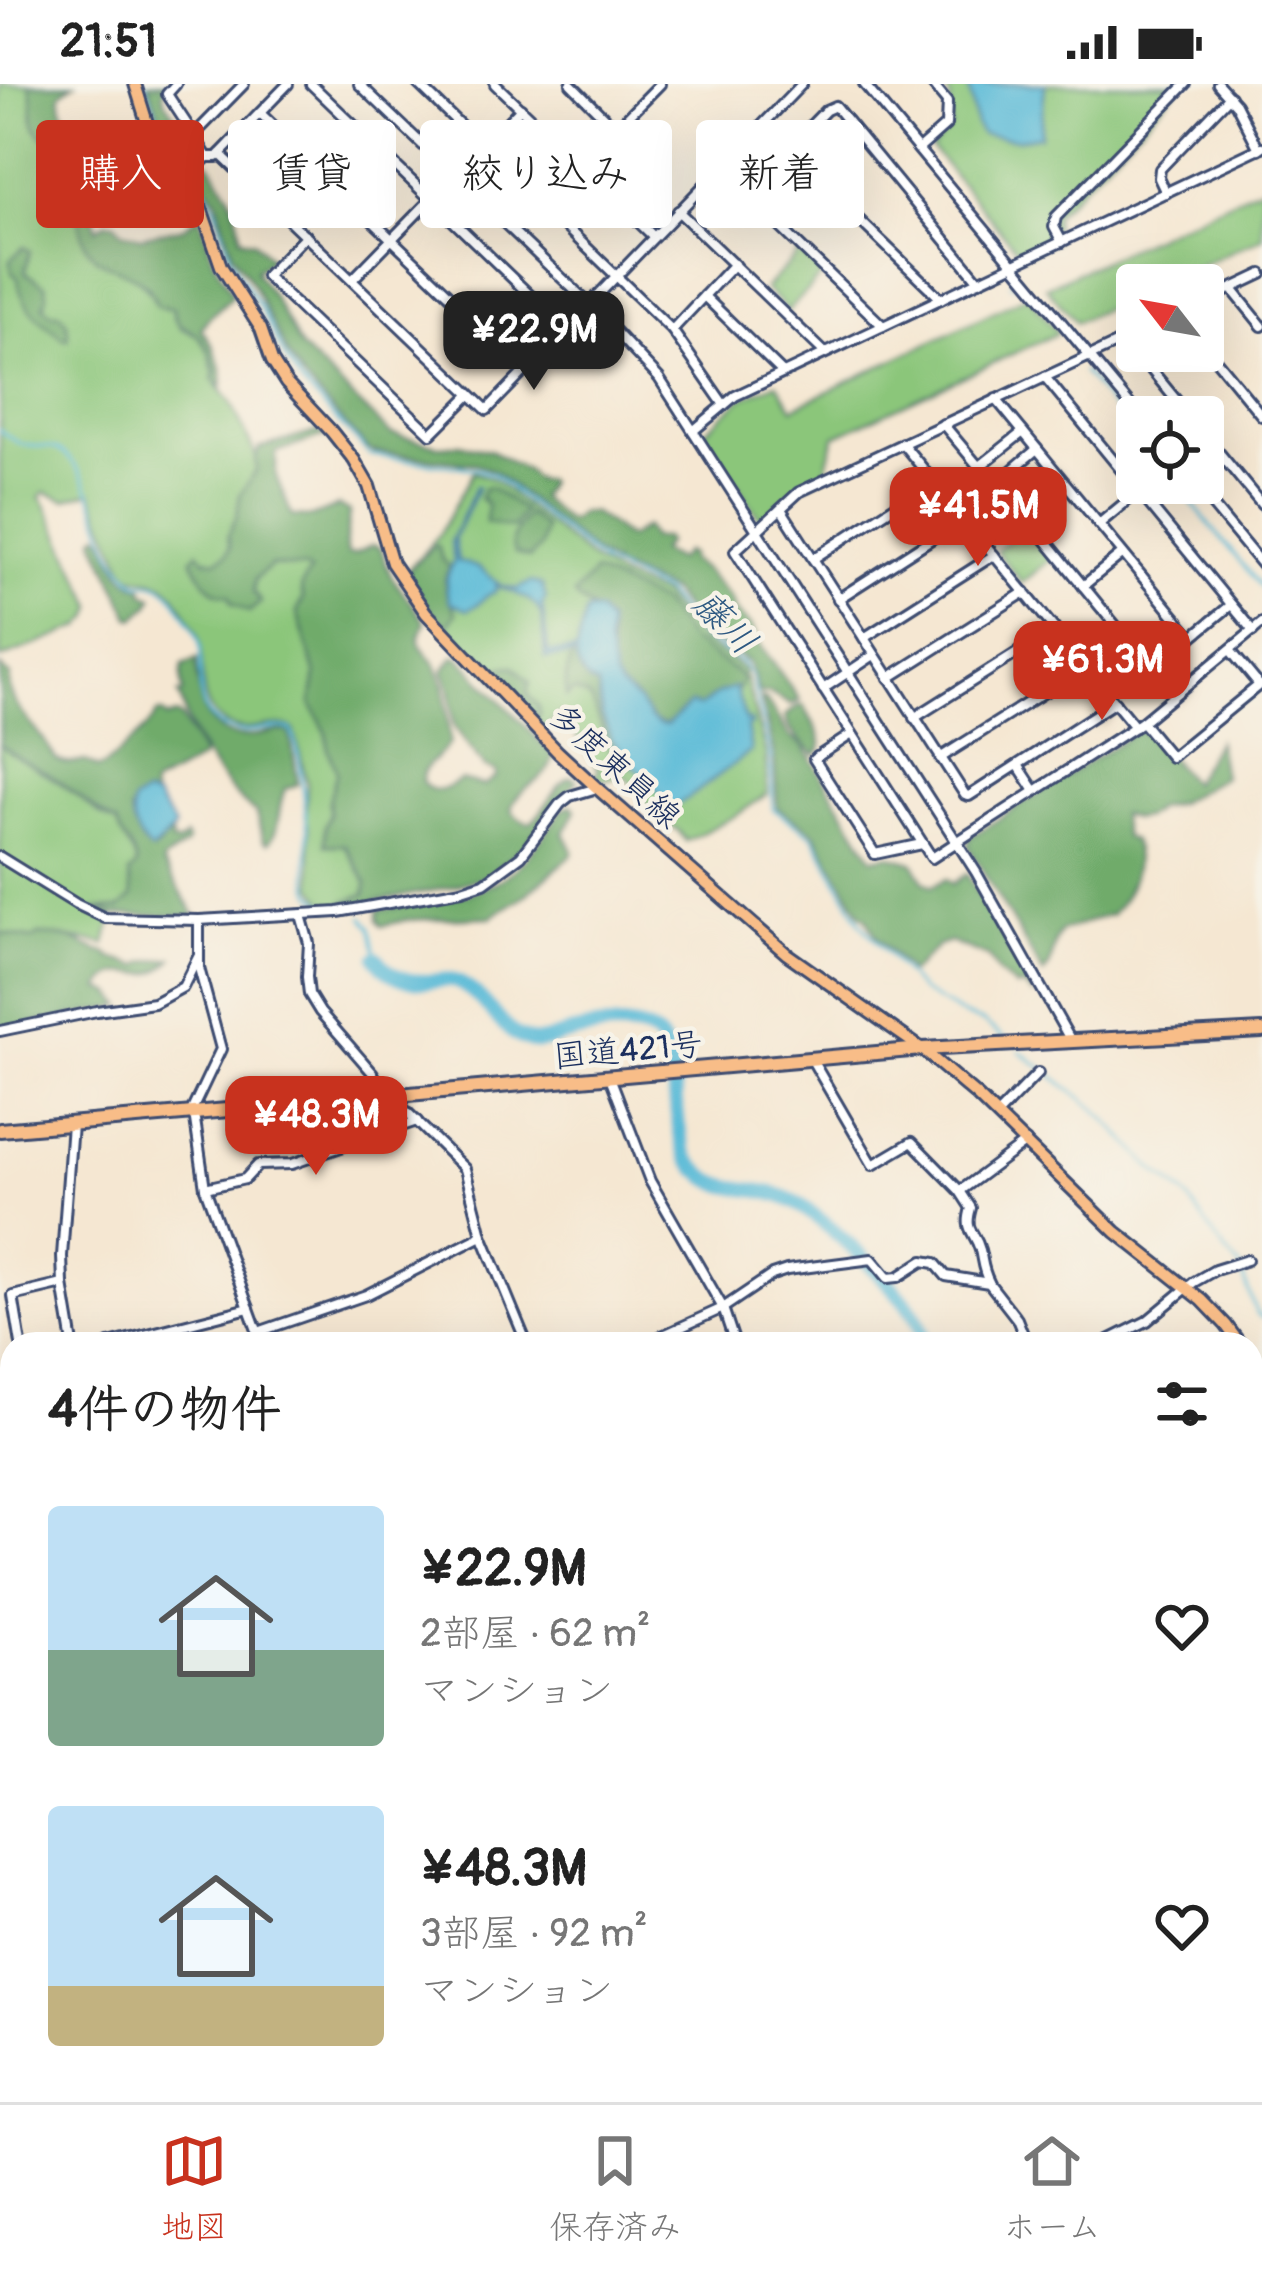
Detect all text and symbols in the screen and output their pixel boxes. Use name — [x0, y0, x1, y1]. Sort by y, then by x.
text: 21:51 — [60, 14, 157, 70]
chip: 購入 — [36, 120, 204, 228]
chip: 賃貸 — [228, 120, 396, 228]
chip: 絞り込み — [420, 120, 672, 228]
chip: 新着 — [696, 120, 864, 228]
north arrow — [1116, 264, 1224, 372]
map controls — [1116, 264, 1224, 504]
pin: ¥22.9M — [436, 291, 632, 393]
text: ¥22.9M — [470, 305, 598, 354]
button: locate — [1116, 396, 1224, 504]
pin: ¥41.5M — [880, 467, 1076, 569]
text: ¥41.5M — [917, 481, 1039, 530]
water label: 藤川 — [684, 582, 766, 664]
pin: ¥61.3M — [1004, 621, 1200, 723]
text: ¥61.3M — [1040, 635, 1164, 684]
street label: 多度東員線 — [541, 695, 689, 837]
street label: 国道421号 — [552, 1024, 704, 1077]
pin: ¥48.3M — [218, 1076, 414, 1178]
text: ¥48.3M — [252, 1090, 380, 1139]
icon: filters — [1149, 1371, 1215, 1437]
text: 4件の物件 — [48, 1378, 282, 1442]
text: ¥22.9M — [420, 1537, 587, 1601]
icon: home — [144, 1554, 288, 1698]
icon: heart — [1149, 1593, 1215, 1659]
text: 2部屋 · 62 m² — [420, 1609, 650, 1658]
text: マンション — [420, 1666, 613, 1715]
text: ¥48.3M — [420, 1837, 587, 1901]
icon: home — [144, 1854, 288, 1998]
icon: heart — [1149, 1893, 1215, 1959]
text: 3部屋 · 92 m² — [420, 1909, 648, 1958]
text: マンション — [420, 1966, 613, 2015]
tab: 地図 — [161, 2128, 227, 2248]
tab: 保存済み — [549, 2128, 681, 2248]
tab: ホーム — [1003, 2128, 1101, 2248]

